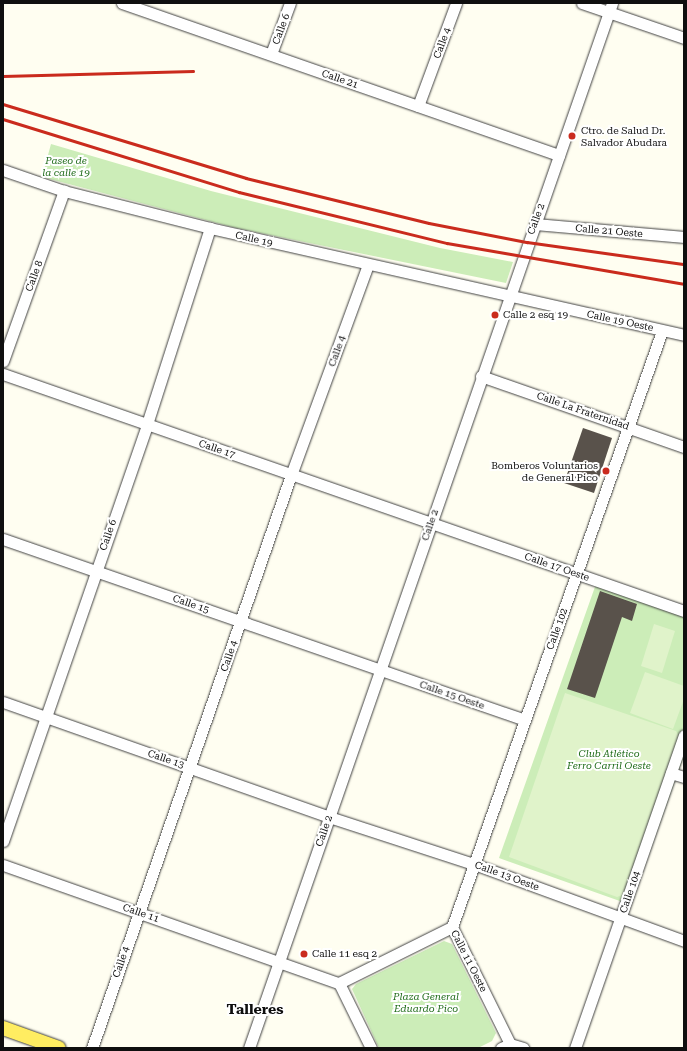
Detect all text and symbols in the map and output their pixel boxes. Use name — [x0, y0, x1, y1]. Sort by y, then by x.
street label: Calle 6 — [270, 12, 292, 46]
street label: Calle 4 — [431, 26, 453, 60]
street label: Calle 21 — [320, 67, 360, 91]
place label: Ctro. de Salud Dr. Salvador Abudara — [581, 124, 667, 148]
marker: Ctro. de Salud Dr. Salvador Abudara — [566, 130, 578, 142]
park label: Paseo de la calle 19 — [42, 154, 90, 178]
street label: Calle 2 — [525, 202, 547, 236]
street label: Calle 21 Oeste — [575, 222, 643, 240]
street label: Calle 19 — [234, 229, 274, 249]
street label: Calle 8 — [23, 259, 45, 293]
street label: Calle 19 Oeste — [586, 308, 654, 334]
place label: Calle 2 esq 19 — [503, 309, 568, 321]
marker: Calle 2 esq 19 — [490, 310, 500, 320]
street label: Calle 4 — [326, 334, 348, 368]
street label: Calle La Fraternidad — [535, 389, 631, 433]
street label: Calle 17 — [197, 437, 237, 461]
place label: Bomberos Voluntarios de General Pico — [491, 459, 598, 482]
marker: Bomberos Voluntarios de General Pico — [601, 466, 611, 476]
street label: Calle 2 — [419, 508, 441, 542]
street label: Calle 6 — [97, 518, 119, 552]
street label: Calle 17 Oeste — [523, 550, 591, 584]
street label: Calle 15 — [171, 592, 211, 616]
street label: Calle 102 — [544, 606, 570, 652]
street label: Calle 4 — [218, 639, 240, 673]
street label: Calle 15 Oeste — [418, 678, 486, 712]
street label: Calle 13 — [146, 747, 186, 771]
park label: Club Atlético Ferro Carril Oeste — [567, 747, 651, 770]
street label: Calle 2 — [313, 814, 335, 848]
street label: Calle 13 Oeste — [473, 859, 541, 893]
street label: Calle 104 — [617, 869, 643, 915]
street label: Calle 11 — [121, 901, 161, 925]
street label: Calle 11 Oeste — [448, 928, 490, 994]
street label: Calle 4 — [110, 945, 132, 979]
place label: Calle 11 esq 2 — [312, 948, 377, 960]
marker: Calle 11 esq 2 — [299, 949, 309, 959]
park label: Plaza General Eduardo Pico — [393, 990, 459, 1014]
district label: Talleres — [227, 1001, 283, 1017]

